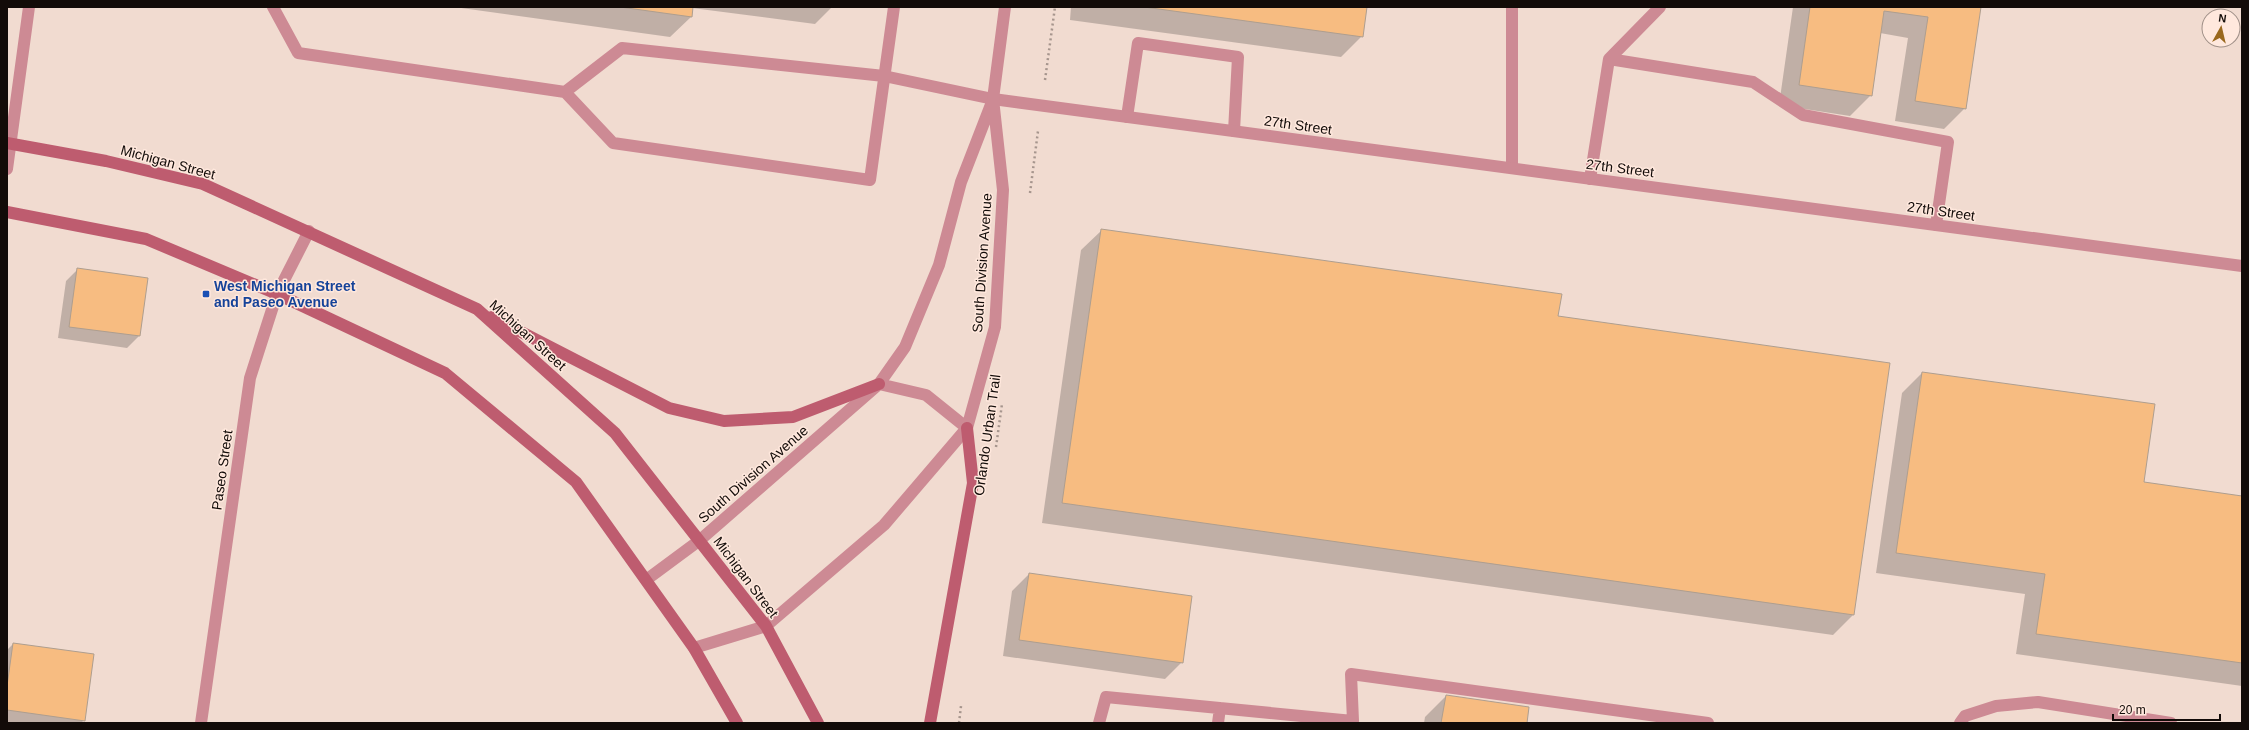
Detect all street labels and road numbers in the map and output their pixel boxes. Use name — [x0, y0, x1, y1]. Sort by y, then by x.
street label: 27th Street — [1263, 112, 1333, 138]
street label: Michigan Street — [119, 142, 217, 182]
street label: 27th Street — [1585, 156, 1655, 180]
street label: South Division Avenue — [969, 192, 995, 333]
street label: 27th Street — [1906, 198, 1976, 224]
street label: Michigan Street — [486, 297, 570, 374]
street label: Orlando Urban Trail — [971, 373, 1003, 497]
street label: South Division Avenue — [695, 422, 811, 526]
street label: Paseo Street — [208, 429, 236, 511]
street label: Michigan Street — [710, 533, 782, 621]

